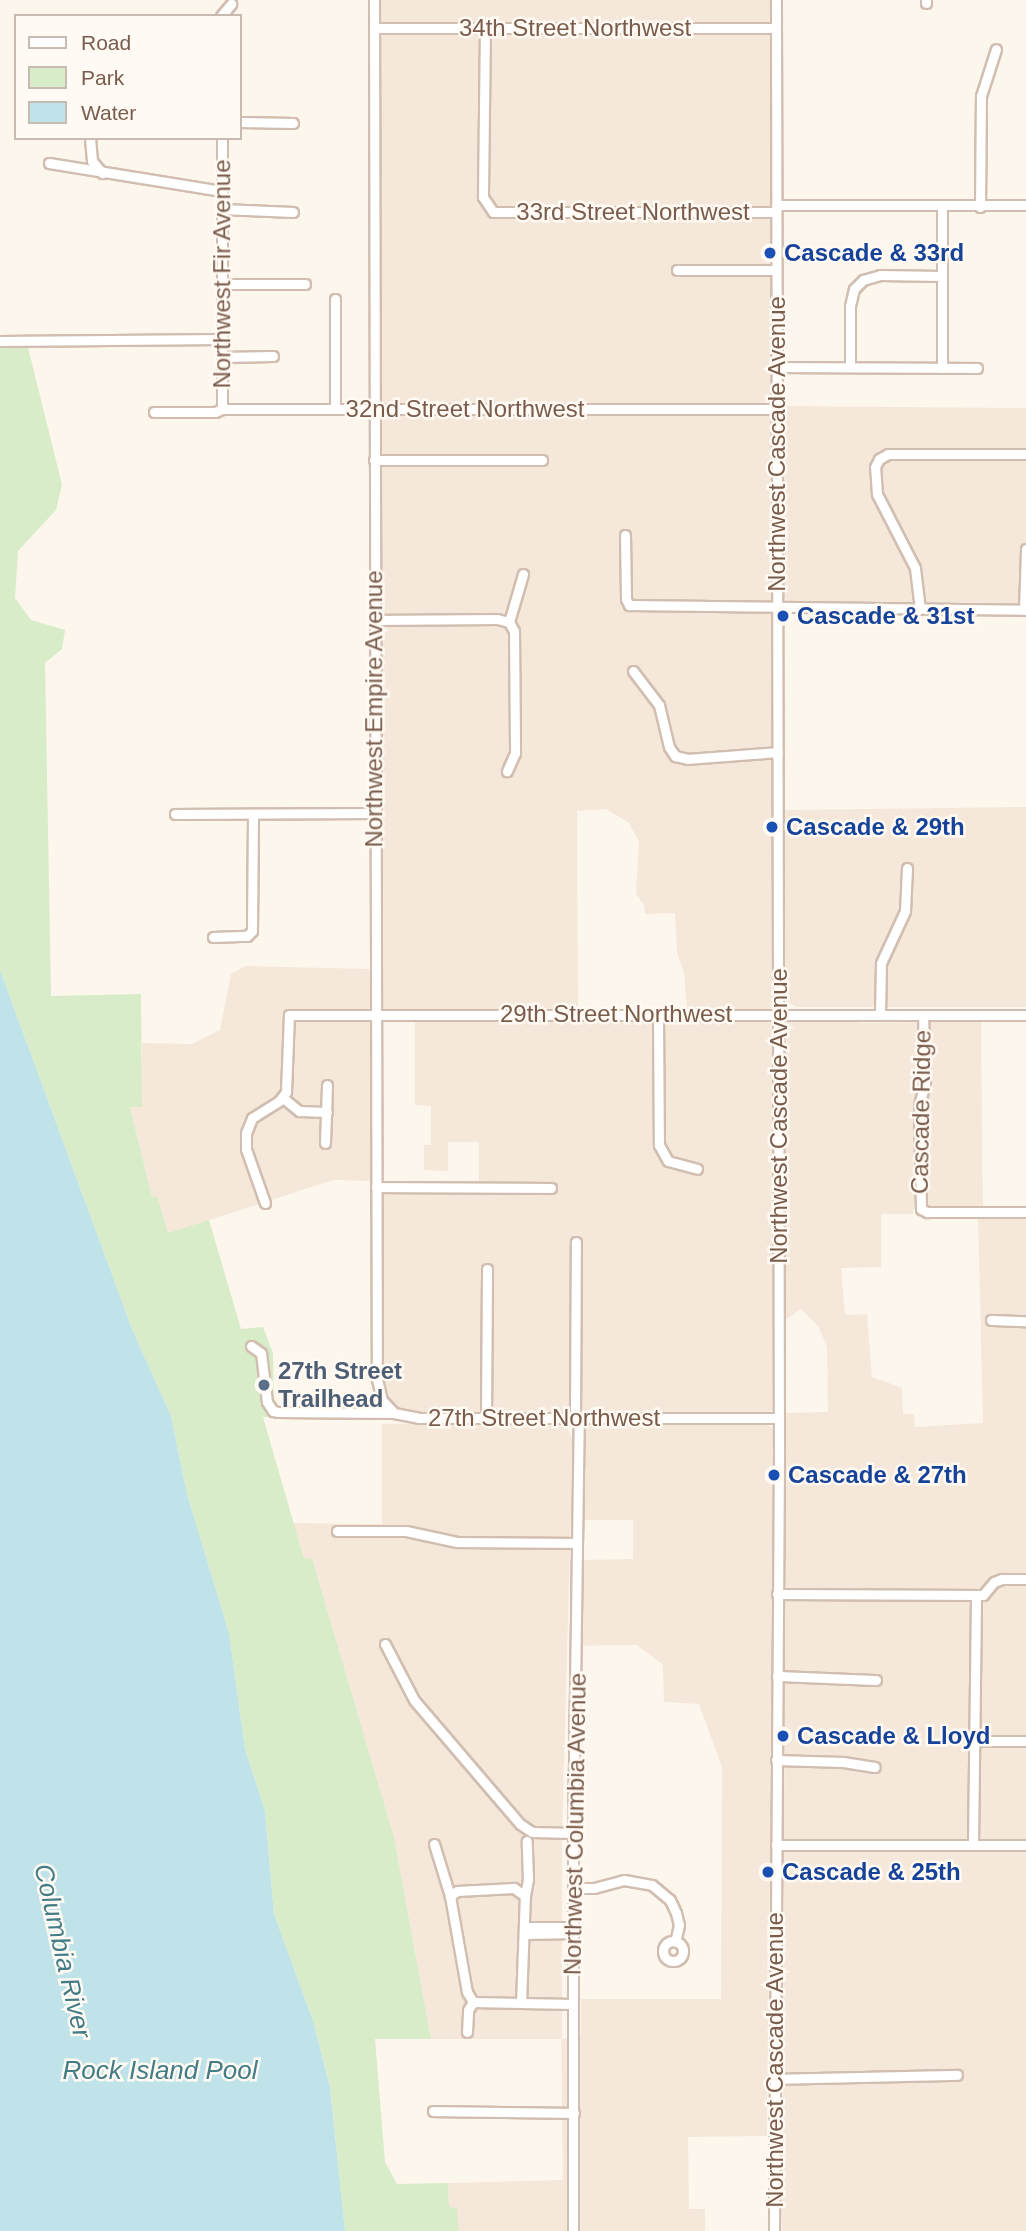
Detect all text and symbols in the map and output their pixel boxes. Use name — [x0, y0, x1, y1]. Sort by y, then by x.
legend — [14, 14, 242, 140]
street label: 34th Street Northwest — [459, 14, 691, 42]
text: Road — [81, 31, 131, 54]
text: Park — [81, 66, 124, 89]
text: Water — [81, 101, 136, 124]
street label: Northwest Fir Avenue — [208, 159, 236, 389]
street label: 33rd Street Northwest — [516, 198, 750, 226]
place label: Cascade & 33rd — [784, 239, 964, 267]
marker: Cascade & 33rd — [762, 245, 778, 261]
street label: Northwest Cascade Avenue — [763, 295, 791, 593]
street label: 32nd Street Northwest — [346, 395, 584, 423]
street label: Northwest Empire Avenue — [360, 570, 388, 848]
place label: Cascade & 31st — [797, 602, 974, 630]
marker: Cascade & 31st — [775, 608, 791, 624]
place label: Cascade & 29th — [786, 813, 965, 841]
marker: Cascade & 29th — [764, 819, 780, 835]
street label: Northwest Cascade Avenue — [765, 967, 793, 1265]
street label: 29th Street Northwest — [500, 1000, 732, 1028]
street label: Cascade Ridge — [905, 1030, 937, 1194]
place label: 27th Street Trailhead — [278, 1357, 402, 1413]
marker: 27th Street Trailhead — [256, 1377, 272, 1393]
street label: 27th Street Northwest — [428, 1404, 660, 1432]
place label: Cascade & 27th — [788, 1461, 967, 1489]
marker: Cascade & 27th — [766, 1467, 782, 1483]
street label: Northwest Columbia Avenue — [558, 1672, 592, 1976]
place label: Cascade & Lloyd — [797, 1722, 990, 1750]
marker: Cascade & Lloyd — [775, 1728, 791, 1744]
place label: Cascade & 25th — [782, 1858, 961, 1886]
water label: Columbia River — [27, 1861, 97, 2041]
marker: Cascade & 25th — [760, 1864, 776, 1880]
street label: Northwest Cascade Avenue — [761, 1911, 789, 2209]
water label: Rock Island Pool — [62, 2055, 258, 2087]

